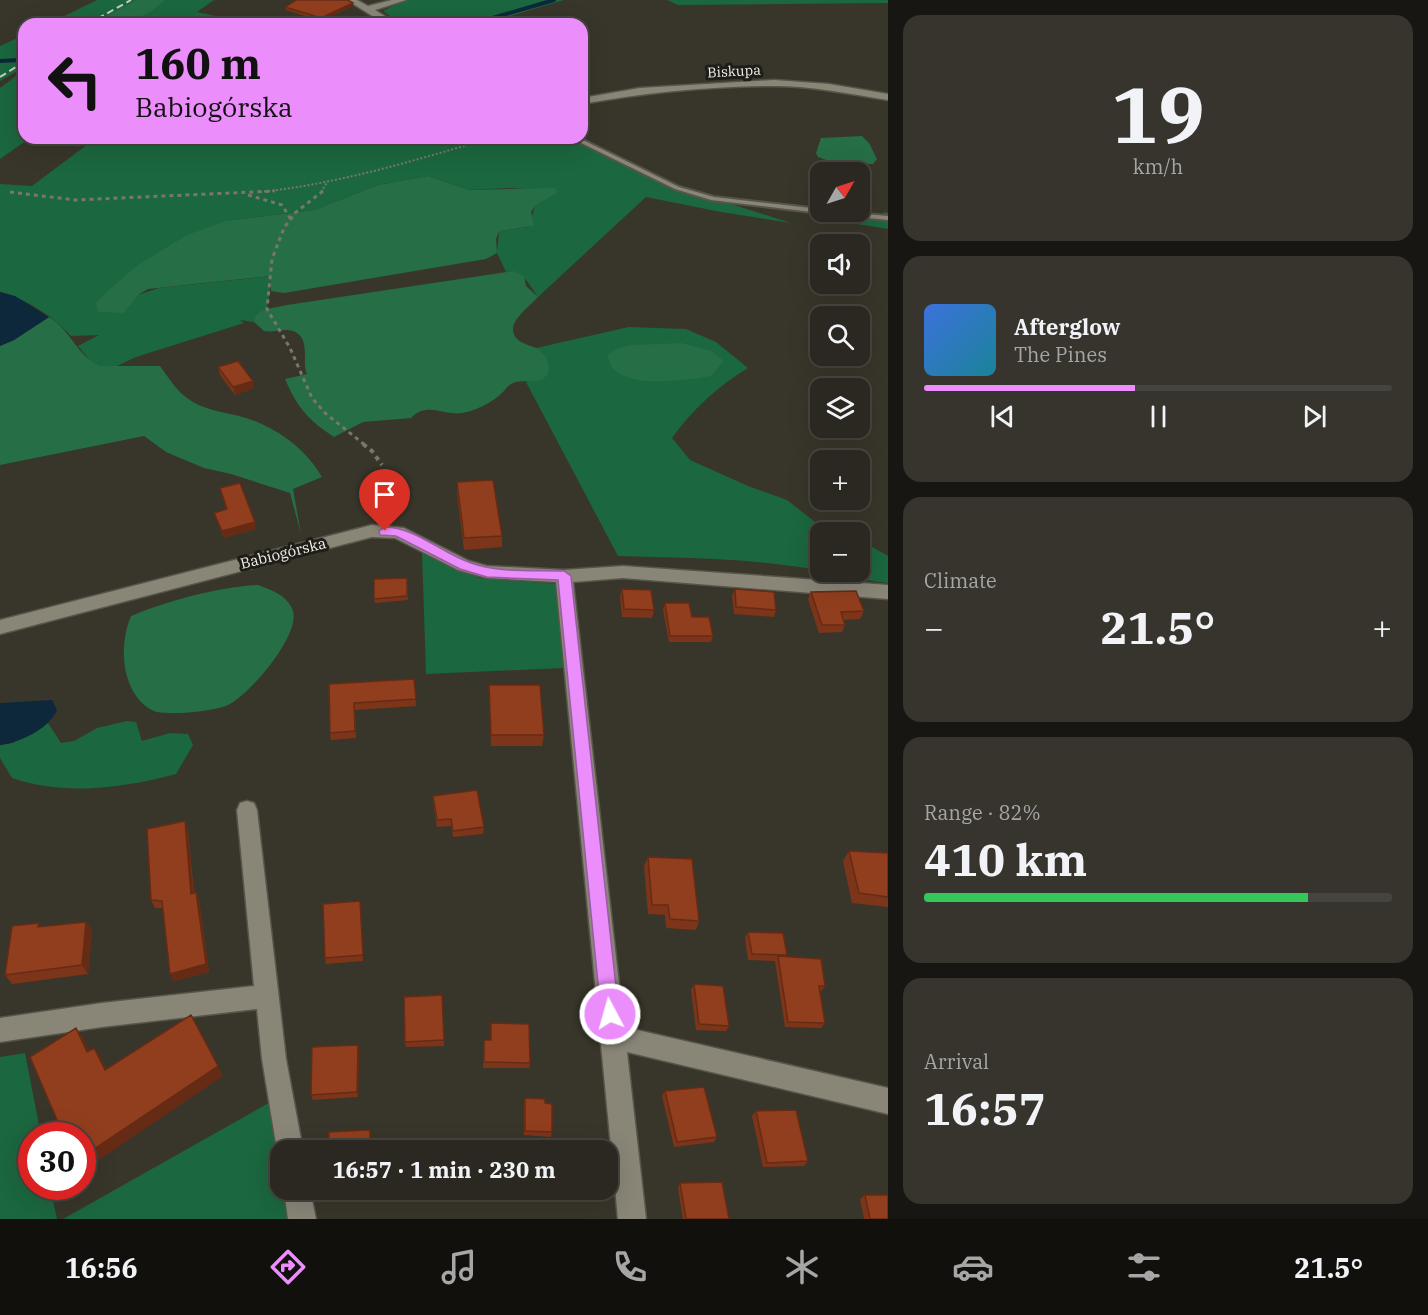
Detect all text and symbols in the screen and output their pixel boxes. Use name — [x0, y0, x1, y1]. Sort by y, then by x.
text: 160 m — [135, 36, 261, 91]
icon: left — [36, 42, 114, 120]
street label: Biskupa — [707, 61, 762, 81]
text: 19 — [1111, 63, 1205, 164]
text: Babiogórska — [135, 89, 293, 124]
text: km/h — [1133, 153, 1183, 180]
north arrow — [810, 162, 870, 222]
map controls — [810, 162, 870, 582]
button: sound — [810, 234, 870, 294]
button: search — [810, 306, 870, 366]
text: Afterglow — [1014, 312, 1121, 341]
text: The Pines — [1014, 341, 1107, 368]
button: layers — [810, 378, 870, 438]
icon: previous — [986, 400, 1019, 433]
icon: pause — [1142, 400, 1175, 433]
icon: next — [1298, 400, 1331, 433]
button: + — [810, 450, 870, 510]
pin — [359, 469, 410, 531]
icon: arrive — [368, 478, 401, 511]
button: − — [810, 522, 870, 582]
street label: Babiogórska — [238, 533, 328, 573]
text: Climate — [924, 567, 997, 594]
text: 21.5° — [1101, 598, 1215, 656]
text: − — [924, 606, 944, 649]
text: + — [1372, 606, 1392, 649]
text: Range · 82% — [924, 799, 1041, 826]
text: 410 km — [924, 830, 1087, 888]
position arrow — [578, 982, 642, 1046]
text: Arrival — [924, 1048, 989, 1075]
text: 16:57 — [924, 1079, 1046, 1137]
speed limit sign: 30 — [18, 1122, 96, 1200]
text: 16:57 · 1 min · 230 m — [332, 1155, 556, 1184]
icon: directions — [267, 1246, 309, 1288]
icon: music — [438, 1246, 480, 1288]
icon: phone — [609, 1246, 651, 1288]
icon: climate — [781, 1246, 823, 1288]
icon: car — [952, 1246, 994, 1288]
icon: filters — [1123, 1246, 1165, 1288]
text: 16:56 — [65, 1250, 138, 1285]
text: 21.5° — [1294, 1250, 1363, 1285]

